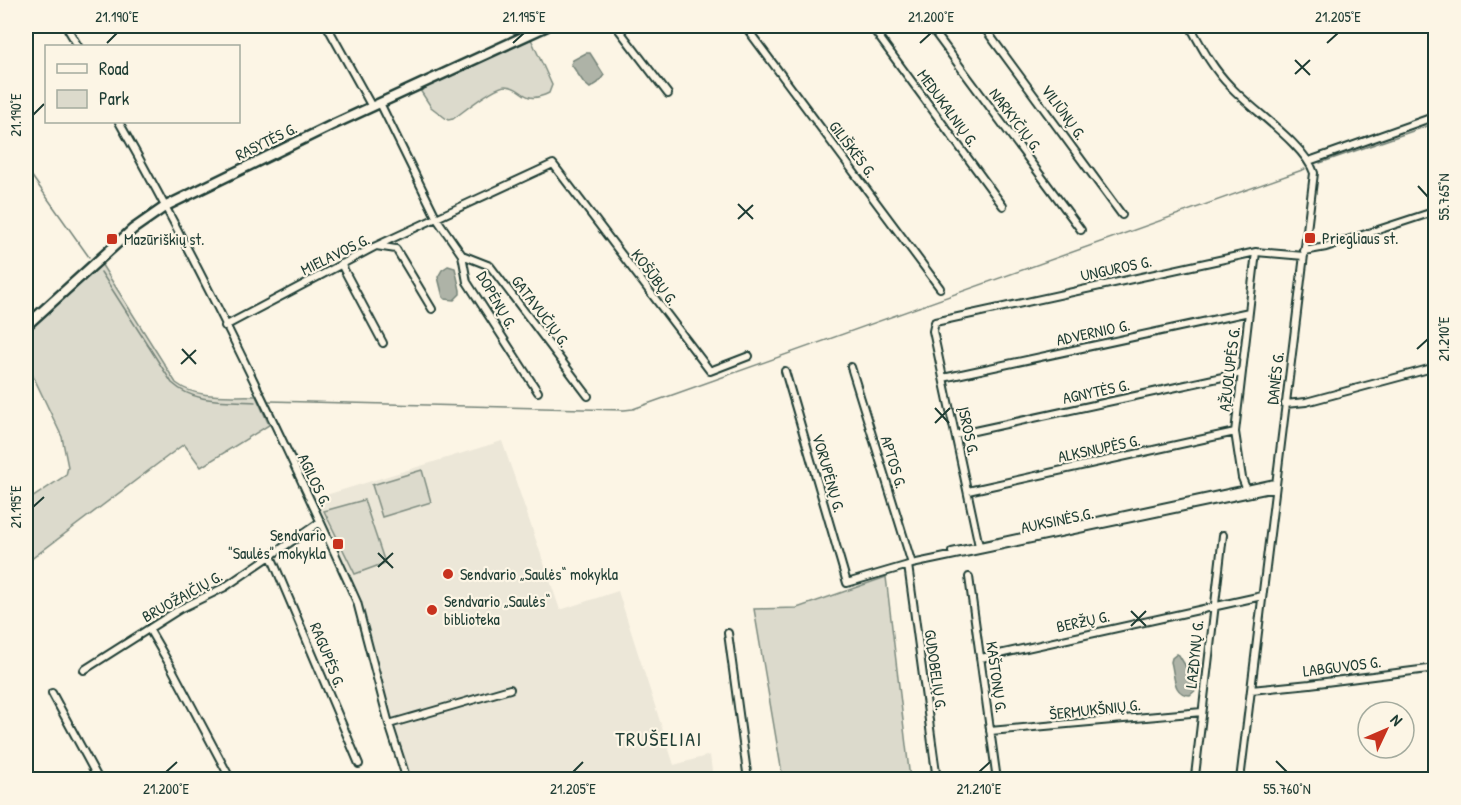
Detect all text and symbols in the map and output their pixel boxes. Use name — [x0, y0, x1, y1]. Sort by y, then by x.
text: 21.190°E — [95, 6, 139, 27]
text: 21.195°E — [502, 6, 546, 27]
text: 21.200°E — [908, 6, 954, 27]
text: 21.205°E — [1315, 6, 1361, 27]
legend — [45, 45, 240, 123]
text: Road — [99, 56, 129, 81]
street label: MEDUKALNIŲ G. — [912, 65, 984, 151]
street label: VILIŪNŲ G. — [1036, 80, 1092, 144]
street label: NARKYČIŲ G. — [985, 83, 1047, 157]
text: Park — [99, 86, 130, 111]
text: 21.190°E — [5, 93, 26, 137]
street label: GILIŠKĖS G. — [824, 116, 882, 182]
street label: RASYTĖS G. — [231, 117, 301, 165]
text: 55.765°N — [1433, 173, 1454, 221]
place label: Priegliaus st. — [1322, 227, 1398, 249]
place label: Mazūriškių st. — [124, 228, 204, 250]
street label: MIELAVOS G. — [297, 228, 373, 280]
marker: Priegliaus st. — [1303, 231, 1317, 245]
marker: Mazūriškių st. — [105, 232, 119, 246]
street label: KOŠŪBŲ G. — [627, 244, 683, 310]
street label: UNGUROS G. — [1078, 250, 1154, 286]
street label: DOPĖNŲ G. — [472, 267, 522, 333]
street label: GATAVUČIŲ G. — [507, 271, 575, 351]
street label: ADVERNIO G. — [1054, 313, 1132, 351]
text: 21.210°E — [1433, 316, 1454, 361]
street label: ĄŽUOLUPĖS G. — [1213, 325, 1245, 413]
street label: DANĖS G. — [1261, 350, 1289, 406]
street label: AGNYTĖS G. — [1061, 373, 1131, 409]
street label: ĮSROS G. — [953, 405, 985, 457]
street label: ALKSNUPĖS G. — [1056, 429, 1142, 467]
street label: VORUPĖNŲ G. — [807, 431, 851, 515]
street label: APTOS G. — [876, 433, 912, 491]
street label: AGILOS G. — [293, 450, 337, 510]
text: 21.195°E — [5, 485, 26, 529]
street label: AUKSINĖS G. — [1019, 502, 1095, 538]
place label: Sendvario "Saulės" mokykla — [228, 524, 327, 564]
marker: Sendvario "Saulės" mokykla — [331, 537, 345, 551]
place label: Sendvario „Saulės“ mokykla — [460, 563, 618, 585]
street label: BRUOŽAIČIŲ G. — [138, 565, 226, 627]
marker: Sendvario „Saulės“ mokykla — [441, 567, 455, 581]
place label: Sendvario „Saulės“ biblioteka — [444, 590, 550, 630]
marker: Sendvario „Saulės“ biblioteka — [425, 603, 439, 617]
street label: BERŽŲ G. — [1054, 605, 1112, 637]
street label: RAGUPĖS G. — [305, 619, 351, 691]
street label: LAZDYNŲ G. — [1179, 619, 1209, 689]
street label: GUDOBELIŲ G. — [919, 628, 953, 712]
street label: KAŠTONŲ G. — [981, 640, 1013, 714]
street label: LABGUVOS G. — [1302, 650, 1382, 682]
street label: ŠERMUKŠNIŲ G. — [1048, 693, 1142, 725]
north arrow — [1356, 700, 1416, 760]
text: N — [1386, 709, 1408, 731]
district label: TRUŠELIAI — [615, 725, 703, 752]
text: 21.200°E — [143, 778, 189, 799]
text: 21.205°E — [550, 778, 596, 799]
text: 21.210°E — [957, 778, 1002, 799]
text: 55.760°N — [1263, 778, 1311, 799]

